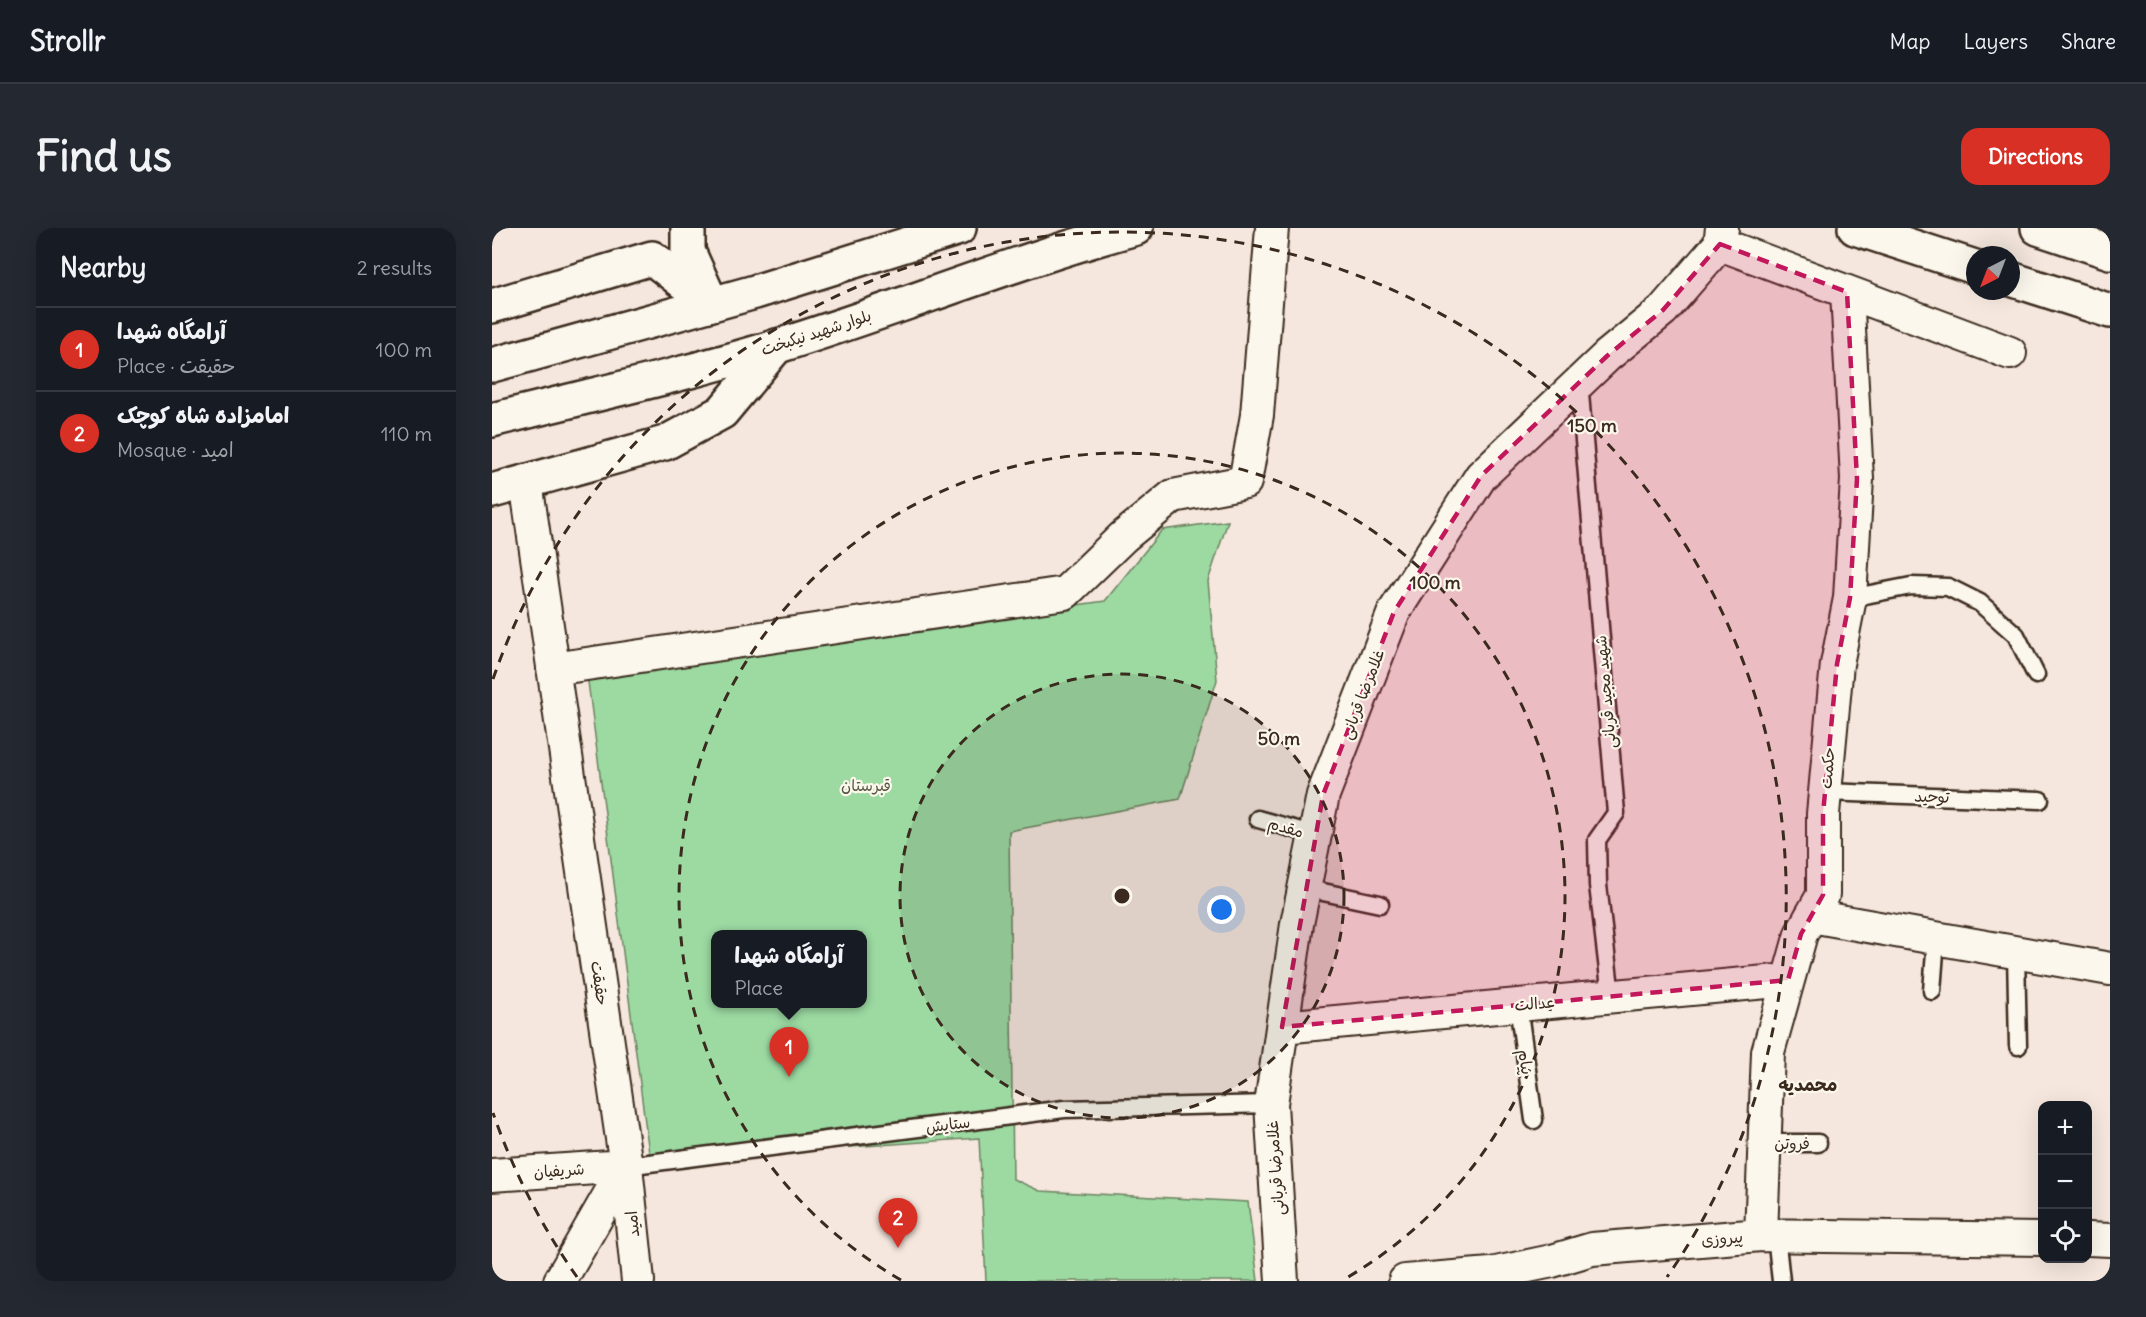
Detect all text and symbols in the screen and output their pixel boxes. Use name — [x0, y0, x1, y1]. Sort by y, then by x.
text: Strollr — [30, 23, 105, 59]
text: Map — [1890, 28, 1930, 55]
text: Layers — [1963, 28, 2028, 55]
text: Share — [2061, 28, 2116, 55]
button: Directions — [1961, 128, 2110, 185]
text: Find us — [36, 130, 172, 182]
north arrow — [1966, 246, 2020, 300]
text: Nearby — [60, 251, 146, 284]
text: 2 results — [357, 255, 432, 280]
street label: بلوار شهید نیکبخت — [758, 305, 874, 360]
text: آرامگاه شهدا — [117, 317, 226, 345]
text: 1 — [76, 337, 83, 362]
text: 100 m — [375, 337, 432, 362]
text: Place · حقیقت — [117, 353, 235, 378]
text: امامزاده شاه کوچک — [117, 401, 289, 429]
text: 150 m — [1567, 414, 1617, 437]
text: 2 — [74, 421, 85, 446]
text: 110 m — [381, 421, 432, 446]
text: Mosque · امید — [117, 437, 234, 462]
text: 100 m — [1410, 571, 1461, 594]
street label: شهید مجید قربانی — [1590, 635, 1621, 749]
street label: غلامرضا قربانی — [1336, 646, 1389, 742]
text: 50 m — [1258, 727, 1300, 750]
street label: حکمت — [1815, 746, 1839, 790]
park label: قبرستان — [841, 775, 891, 795]
street label: توحید — [1914, 785, 1950, 808]
street label: مقدم — [1265, 812, 1306, 844]
centre of rings — [1112, 886, 1132, 906]
your location — [1207, 895, 1236, 924]
popup — [711, 930, 867, 1008]
text: آرامگاه شهدا — [735, 941, 843, 969]
street label: حقیقت — [587, 959, 613, 1007]
text: Place — [735, 975, 783, 1000]
street label: عدالت — [1514, 991, 1556, 1015]
pin: 1 — [770, 1028, 808, 1077]
street label: پیام — [1511, 1048, 1538, 1076]
district label: محمدیه — [1779, 1073, 1837, 1096]
map controls — [2038, 1101, 2092, 1263]
button: + — [2038, 1101, 2092, 1155]
street label: ستایش — [925, 1111, 971, 1137]
street label: غلامرضا قربانی — [1262, 1120, 1289, 1216]
street label: فروتن — [1774, 1133, 1810, 1153]
button: − — [2038, 1155, 2092, 1209]
street label: شریفیان — [533, 1158, 585, 1182]
pin: 2 — [878, 1198, 918, 1248]
button: locate — [2038, 1209, 2092, 1263]
street label: امید — [621, 1210, 643, 1238]
street label: پیروزی — [1700, 1226, 1744, 1251]

